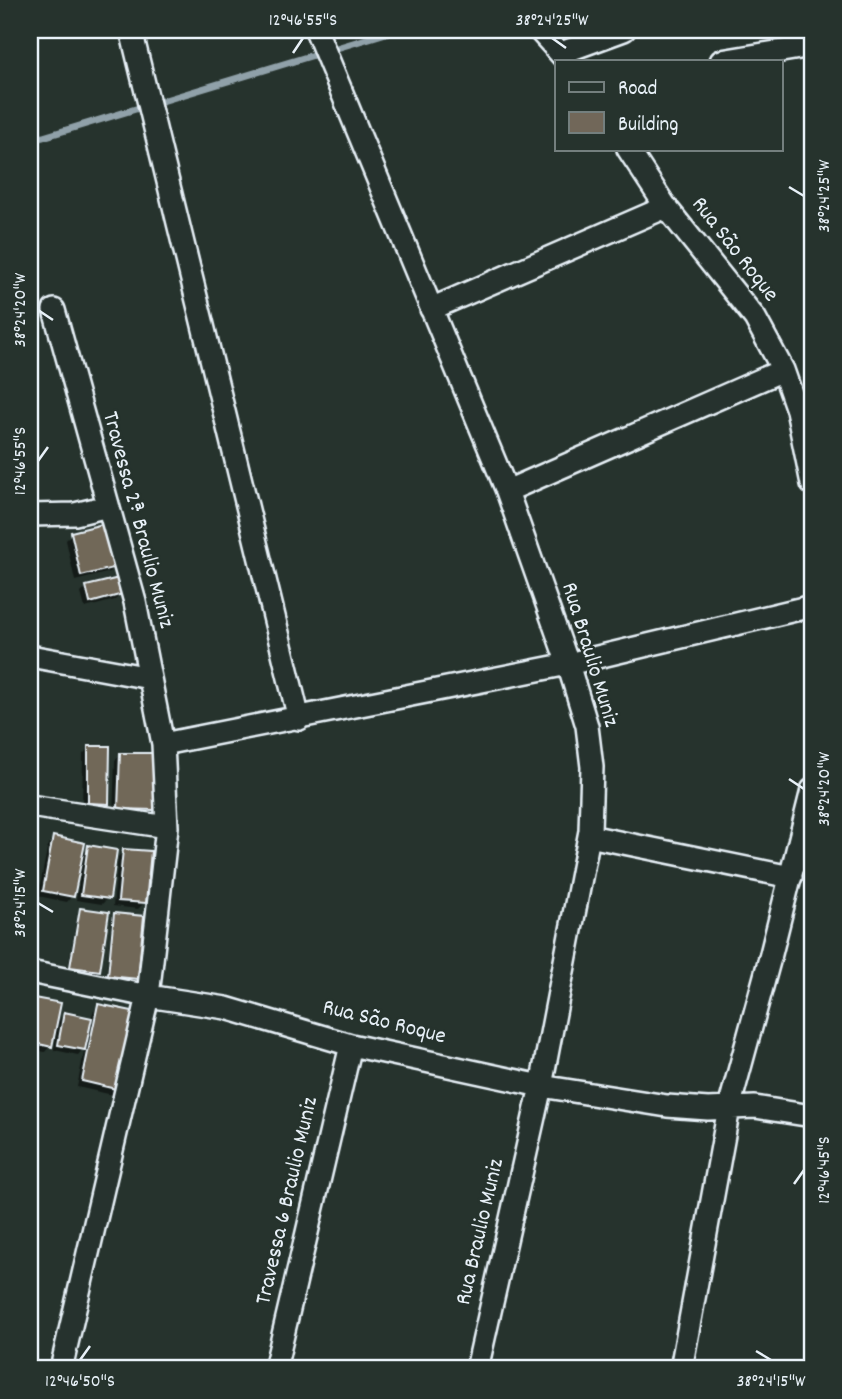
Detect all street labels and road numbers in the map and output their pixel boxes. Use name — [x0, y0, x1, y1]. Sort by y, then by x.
street label: Rua São Roque — [682, 190, 786, 310]
street label: Travessa 2ª Braulio Muniz — [92, 408, 182, 632]
street label: Rua Braulio Muniz — [551, 579, 627, 732]
street label: Rua São Roque — [319, 992, 449, 1054]
street label: Travessa 6 Braulio Muniz — [248, 1094, 328, 1308]
street label: Rua Braulio Muniz — [448, 1155, 514, 1309]

